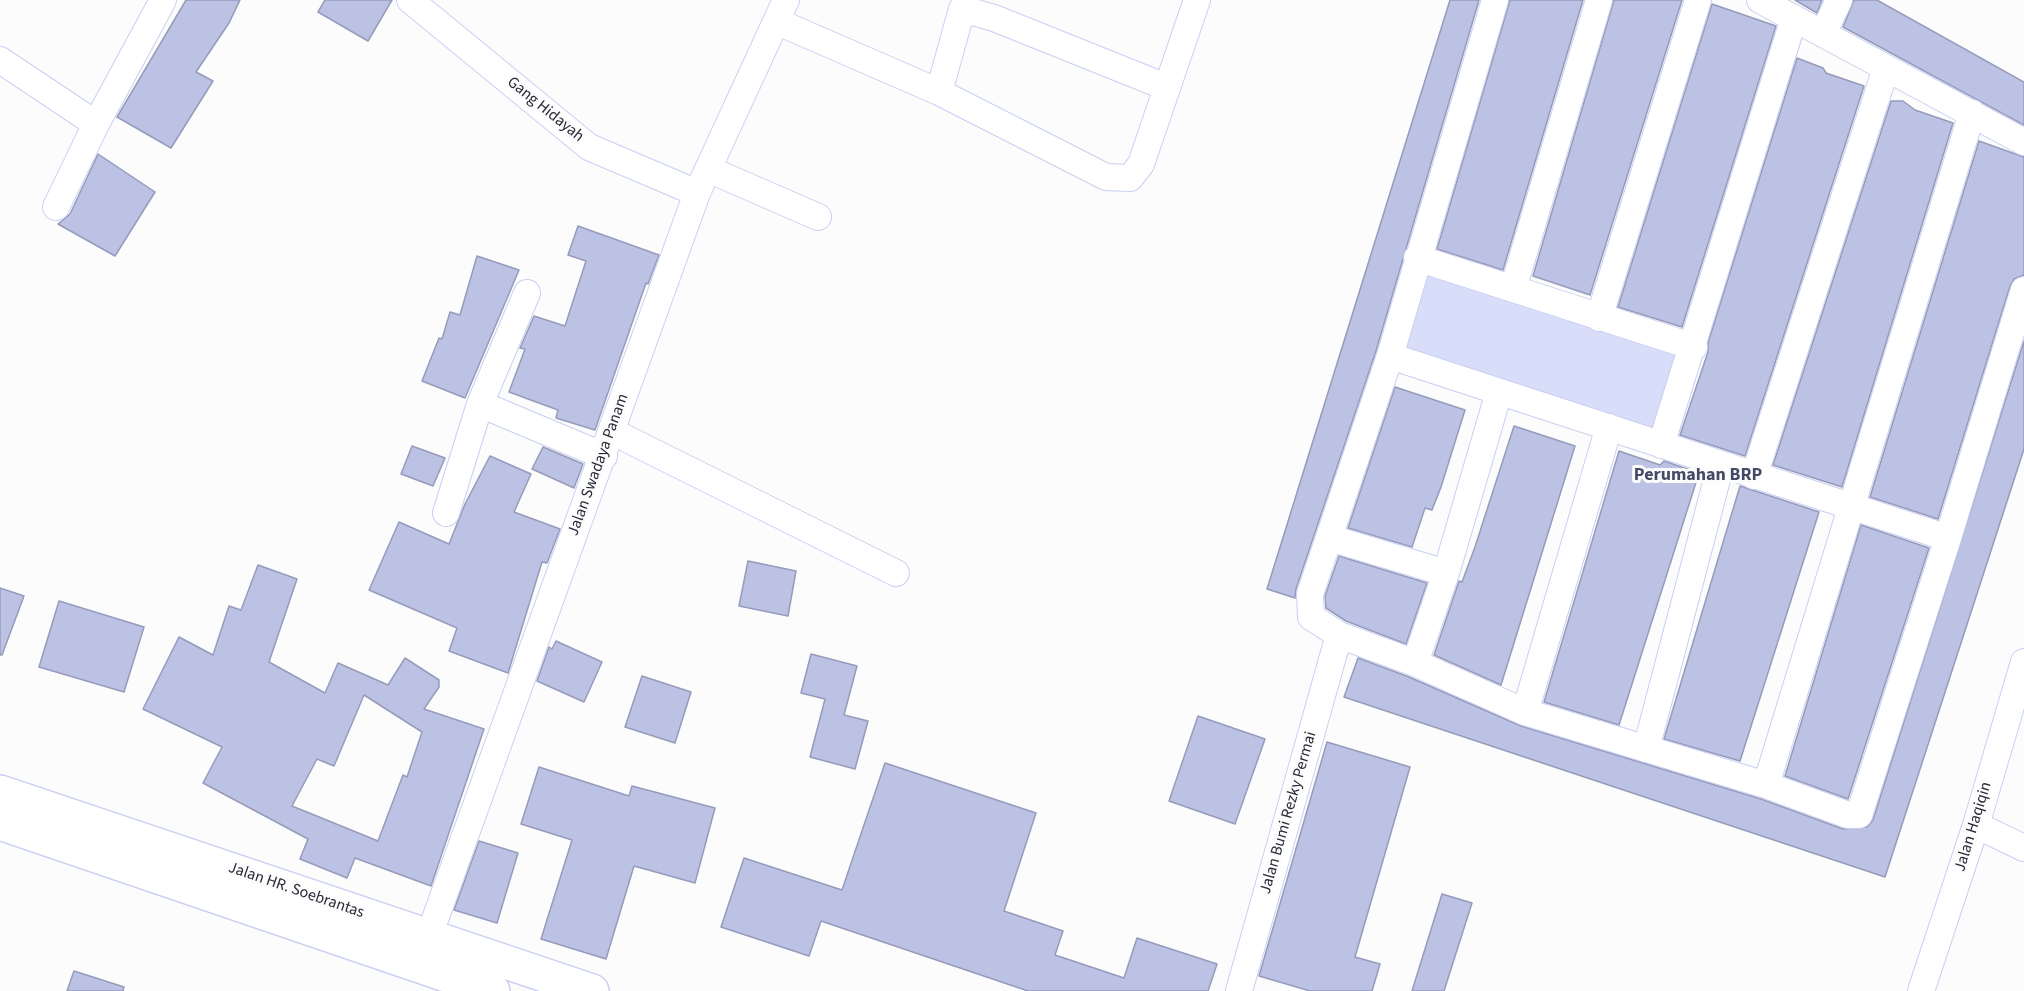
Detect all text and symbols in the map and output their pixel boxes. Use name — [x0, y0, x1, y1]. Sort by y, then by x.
street label: Gang Hidayah — [503, 73, 587, 147]
street label: Jalan Swadaya Panam — [564, 391, 634, 539]
district label: Perumahan BRP — [1634, 465, 1762, 487]
street label: Jalan Bumi Rezky Permai — [1257, 730, 1321, 896]
street label: Jalan Haqiqin — [1951, 780, 1997, 874]
street label: Jalan HR. Soebrantas — [226, 859, 366, 923]

